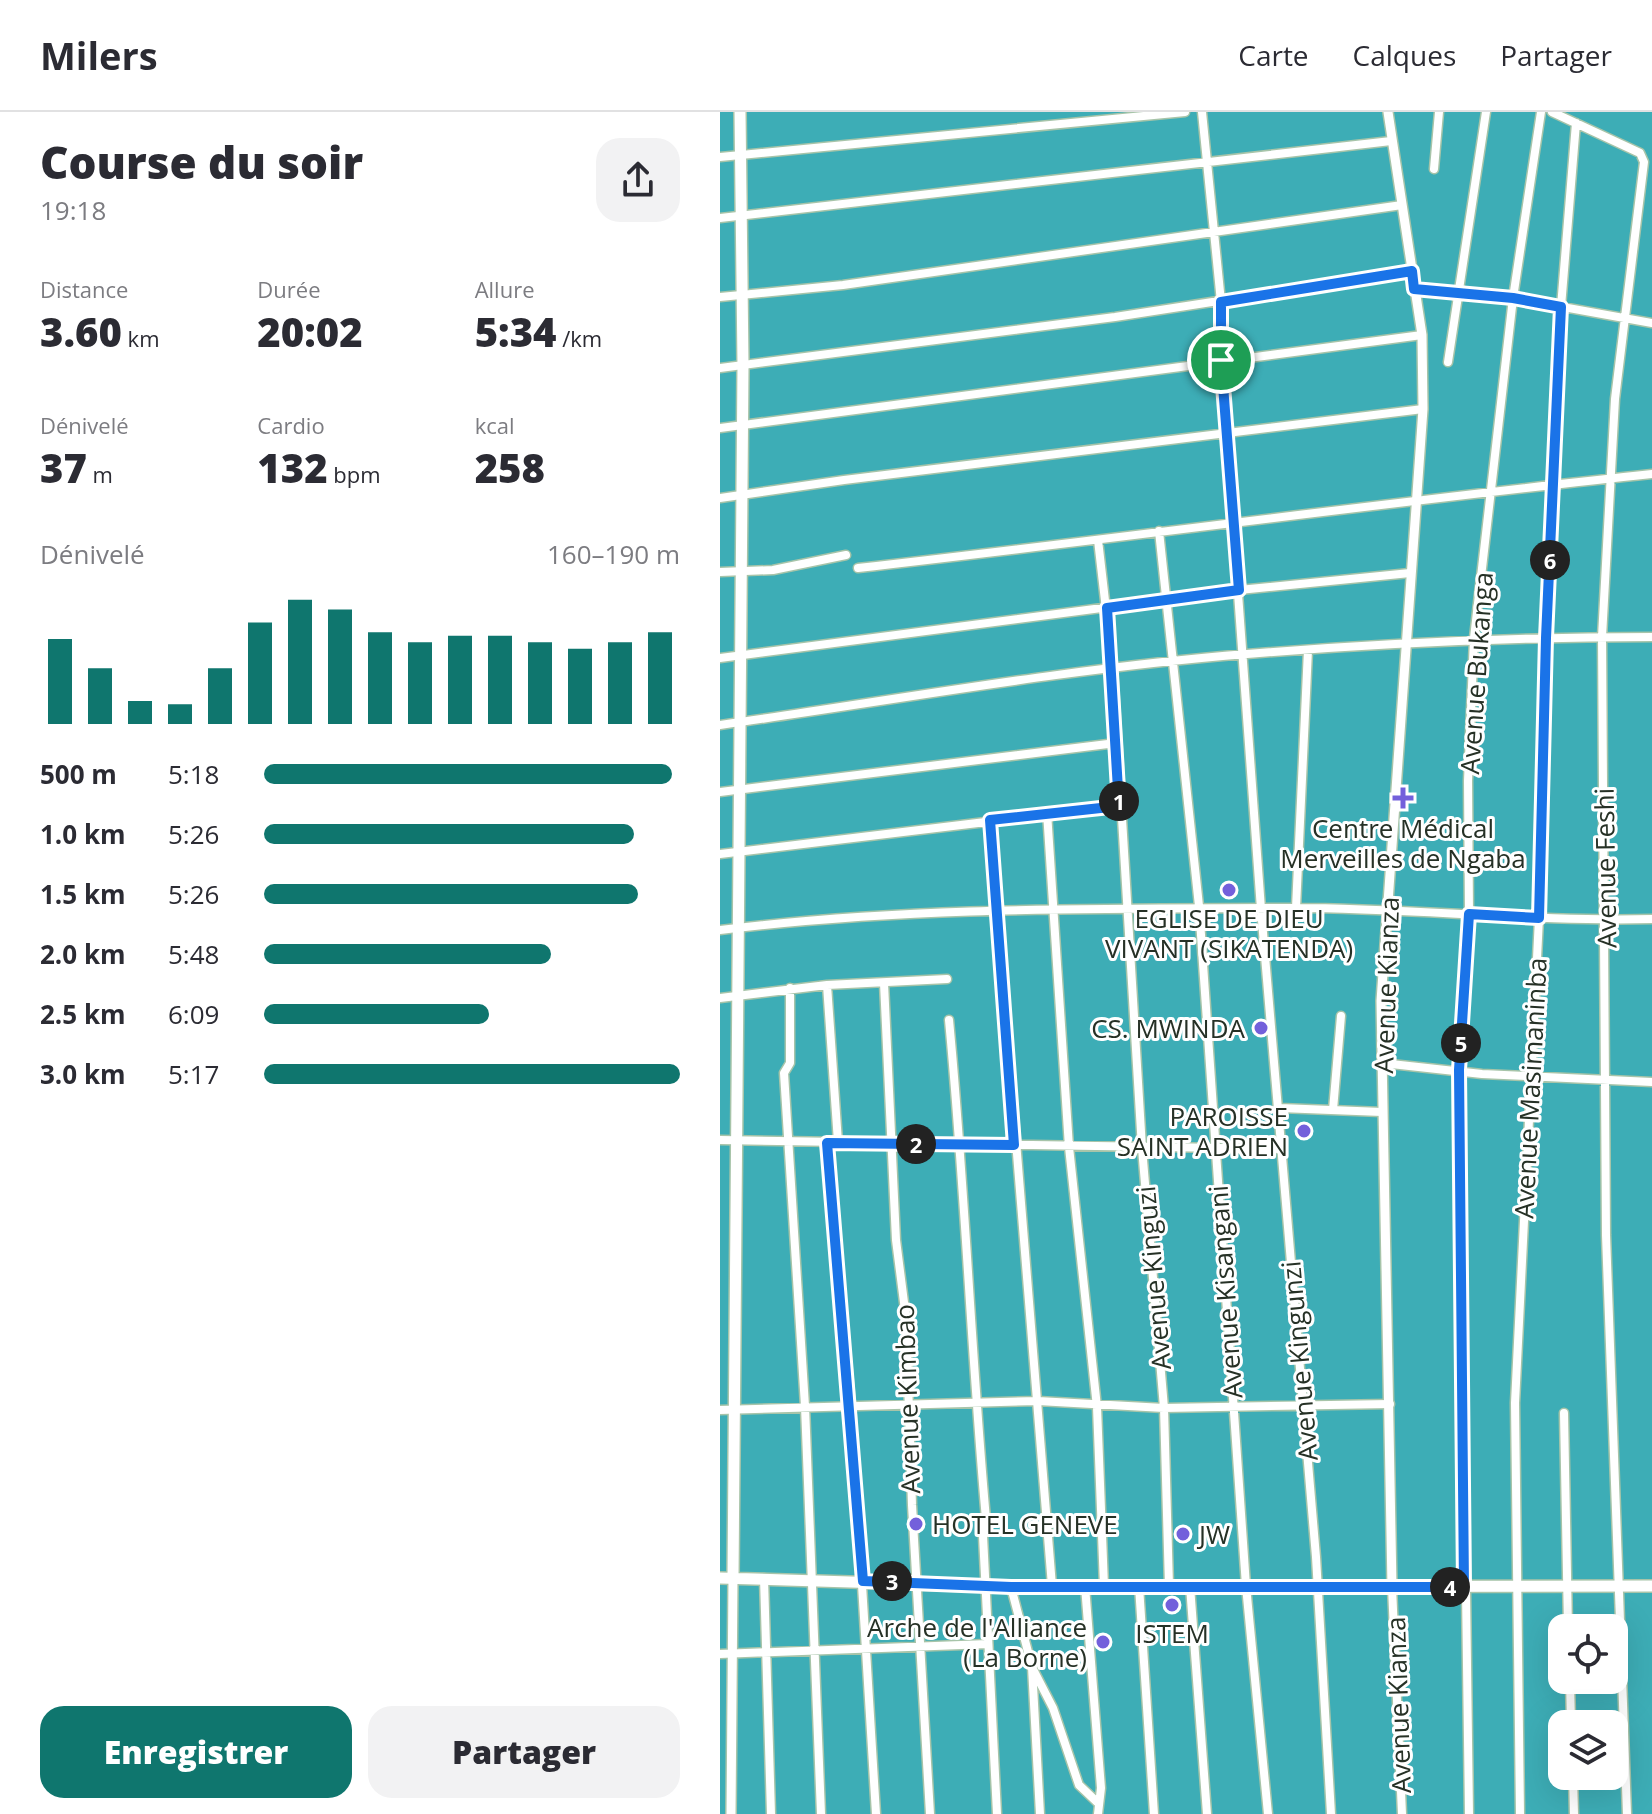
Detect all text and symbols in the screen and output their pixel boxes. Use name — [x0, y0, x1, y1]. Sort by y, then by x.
text: Milers — [40, 29, 158, 81]
text: Carte — [1238, 36, 1309, 74]
text: Calques — [1353, 36, 1456, 74]
text: Partager — [1500, 36, 1612, 74]
text: Course du soir — [40, 132, 363, 192]
button: share — [596, 138, 680, 222]
text: 19:18 — [40, 192, 106, 228]
text: Distance — [40, 274, 128, 304]
text: Durée — [257, 274, 320, 304]
text: Allure — [475, 274, 535, 304]
text: 3.60 — [40, 304, 122, 359]
text: 20:02 — [257, 304, 363, 359]
text: 5:34 — [475, 304, 557, 359]
text: km — [122, 323, 160, 353]
text: /km — [557, 323, 602, 353]
pin — [1187, 326, 1255, 394]
icon: arrive — [1199, 338, 1243, 382]
text: Dénivelé — [40, 410, 129, 440]
text: Cardio — [257, 410, 325, 440]
text: kcal — [475, 410, 515, 440]
text: 37 — [40, 440, 87, 495]
text: 132 — [257, 440, 328, 495]
text: 258 — [475, 440, 545, 495]
text: m — [87, 459, 113, 489]
text: bpm — [328, 459, 381, 489]
text: Dénivelé — [40, 536, 145, 572]
text: 160–190 m — [547, 536, 680, 572]
pin: 6 — [1530, 540, 1570, 580]
text: 6 — [1544, 545, 1556, 575]
street label: Avenue Bukanga — [1451, 571, 1501, 775]
text: 500 m — [40, 756, 117, 792]
text: 5:18 — [168, 756, 219, 792]
pin: 1 — [1099, 781, 1139, 821]
text: 1 — [1113, 786, 1125, 816]
marker: Centre Médical Merveilles de Ngaba — [1392, 787, 1414, 809]
street label: Avenue Feshi — [1586, 788, 1624, 948]
place label: Centre Médical Merveilles de Ngaba — [1280, 810, 1526, 876]
text: 1.0 km — [40, 816, 126, 852]
text: 5:26 — [168, 816, 219, 852]
text: 1.5 km — [40, 876, 126, 912]
text: 5:26 — [168, 876, 219, 912]
marker: EGLISE DE DIEU VIVANT (SIKATENDA) — [1220, 881, 1238, 899]
street label: Avenue Kianza — [1365, 896, 1407, 1074]
place label: EGLISE DE DIEU VIVANT (SIKATENDA) — [1105, 900, 1353, 966]
text: 2.0 km — [40, 936, 126, 972]
text: 5:48 — [168, 936, 219, 972]
street label: Avenue Masimaninba — [1505, 957, 1555, 1219]
text: 2.5 km — [40, 996, 126, 1032]
text: 6:09 — [168, 996, 219, 1032]
place label: CS. MWINDA — [1091, 1010, 1246, 1046]
marker: CS. MWINDA — [1252, 1019, 1270, 1037]
pin: 5 — [1441, 1023, 1481, 1063]
text: 5 — [1455, 1028, 1467, 1058]
text: 3.0 km — [40, 1056, 126, 1092]
text: 5:17 — [168, 1056, 219, 1092]
place label: PAROISSE SAINT ADRIEN — [1117, 1098, 1288, 1164]
marker: PAROISSE SAINT ADRIEN — [1295, 1122, 1313, 1140]
pin: 2 — [896, 1124, 936, 1164]
text: 2 — [910, 1129, 922, 1159]
street label: Avenue Kisangani — [1200, 1184, 1250, 1400]
street label: Avenue Kinguzi — [1127, 1185, 1179, 1371]
street label: Avenue Kingunzi — [1272, 1260, 1326, 1462]
street label: Avenue Kimbao — [886, 1304, 928, 1494]
place label: HOTEL GENEVE — [932, 1506, 1118, 1542]
marker: HOTEL GENEVE — [907, 1515, 925, 1533]
place label: JW — [1196, 1516, 1230, 1552]
marker: JW — [1174, 1525, 1192, 1543]
pin: 3 — [872, 1561, 912, 1601]
text: 3 — [886, 1566, 898, 1596]
pin: 4 — [1430, 1567, 1470, 1607]
text: 4 — [1444, 1572, 1456, 1602]
marker: ISTEM — [1163, 1596, 1181, 1614]
place label: Arche de l'Alliance (La Borne) — [867, 1609, 1087, 1675]
map controls — [1548, 1614, 1628, 1790]
button: locate — [1548, 1614, 1628, 1694]
place label: ISTEM — [1135, 1615, 1209, 1651]
street label: Avenue Kianza — [1377, 1616, 1419, 1794]
marker: Arche de l'Alliance (La Borne) — [1094, 1633, 1112, 1651]
button: Enregistrer — [40, 1706, 352, 1798]
button: Partager — [368, 1706, 680, 1798]
button: layers — [1548, 1710, 1628, 1790]

